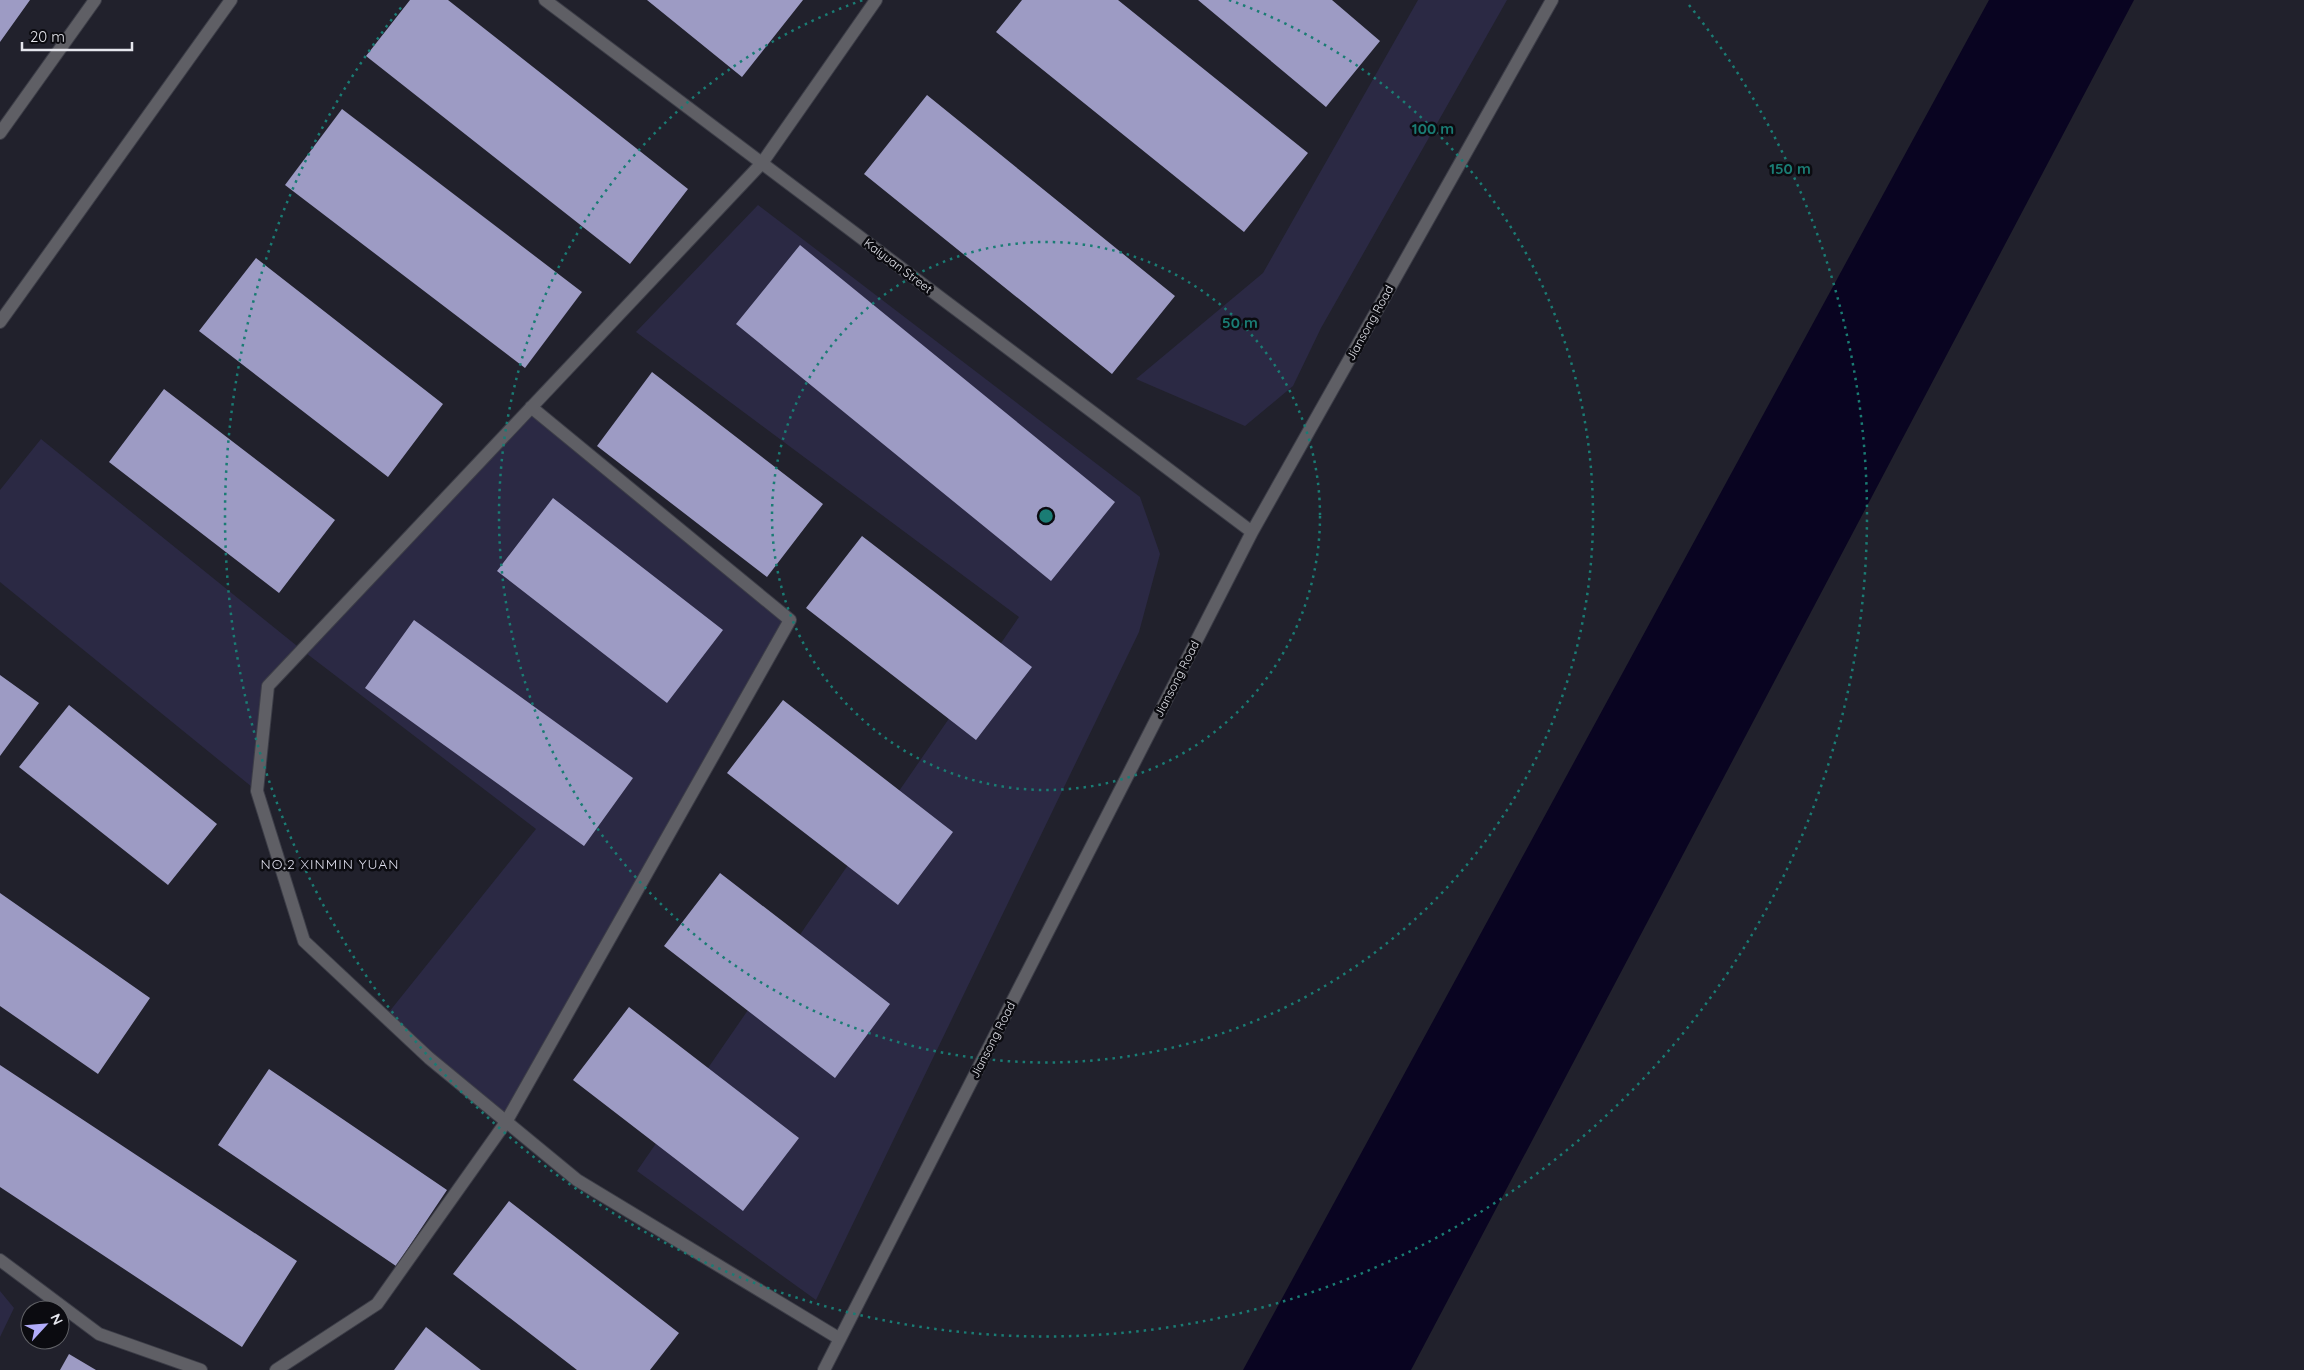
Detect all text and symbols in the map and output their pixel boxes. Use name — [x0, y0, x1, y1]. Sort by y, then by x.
scale bar — [22, 20, 132, 52]
text: 20 m — [30, 27, 65, 46]
text: 100 m — [1412, 119, 1454, 138]
text: 150 m — [1769, 159, 1811, 178]
street label: Kaiyuan Street — [861, 235, 936, 296]
street label: Jiansong Road — [1343, 282, 1396, 363]
text: 50 m — [1222, 313, 1258, 332]
centre of rings — [1037, 507, 1055, 525]
street label: Jiansong Road — [1151, 638, 1202, 720]
district label: NO.2 XINMIN YUAN — [260, 855, 400, 873]
street label: Jiansong Road — [967, 999, 1018, 1081]
north arrow — [20, 1300, 70, 1350]
text: N — [46, 1311, 67, 1328]

